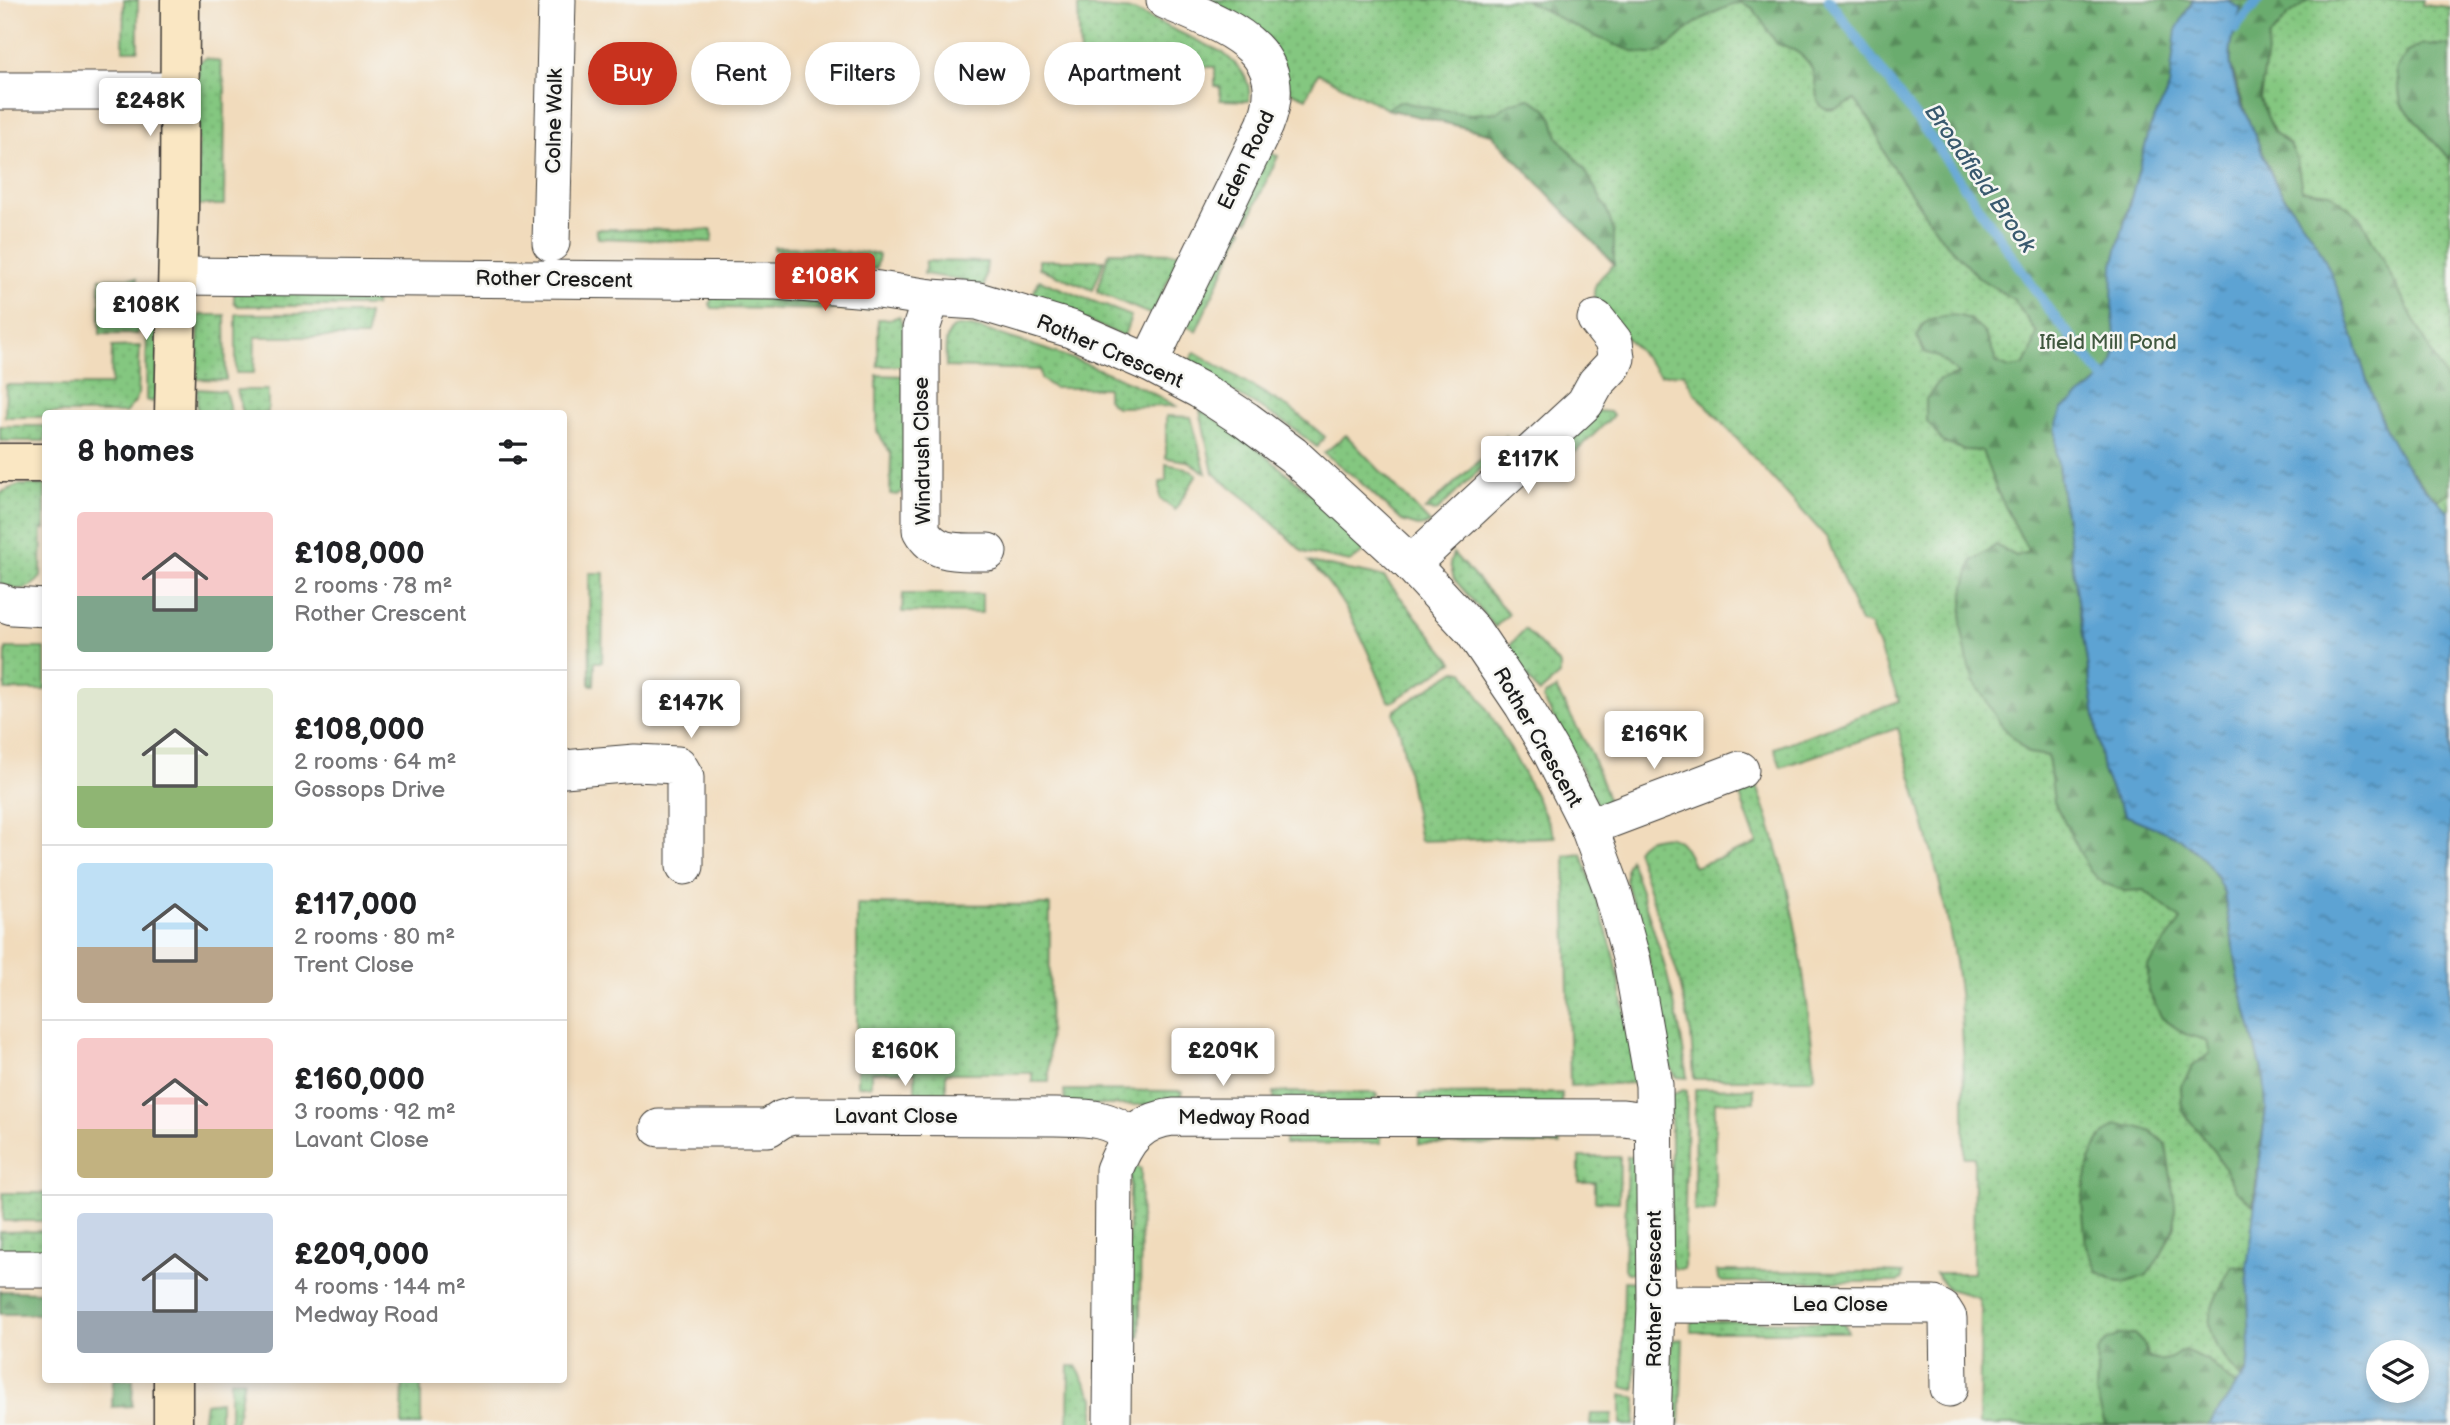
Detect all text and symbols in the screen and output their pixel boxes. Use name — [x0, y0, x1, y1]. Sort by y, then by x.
chip: Buy — [588, 42, 677, 105]
chip: Rent — [691, 42, 791, 105]
chip: Filters — [805, 42, 920, 105]
chip: New — [934, 42, 1030, 105]
chip: Apartment — [1044, 42, 1205, 105]
street label: Colne Walk — [541, 67, 568, 174]
pin: £248K — [101, 78, 199, 138]
text: £248K — [115, 87, 185, 115]
water label: Broadfield Brook — [1919, 99, 2042, 259]
street label: Eden Road — [1213, 107, 1280, 214]
pin: £108K — [776, 254, 874, 313]
text: £108K — [791, 262, 859, 290]
street label: Rother Crescent — [475, 266, 633, 293]
pin: £108K — [97, 282, 195, 342]
text: £108K — [112, 291, 180, 319]
street label: Rother Crescent — [1033, 309, 1188, 394]
park label: Ifield Mill Pond — [2039, 330, 2177, 355]
street label: Windrush Close — [909, 377, 936, 525]
icon: filters — [494, 433, 532, 471]
text: 8 homes — [77, 434, 194, 470]
pin: £117K — [1479, 436, 1577, 496]
text: £117K — [1497, 445, 1559, 473]
text: £108,000 — [294, 536, 425, 572]
icon: home — [133, 540, 217, 624]
text: 2 rooms · 78 m² — [294, 572, 452, 600]
text: Rother Crescent — [294, 600, 466, 628]
street label: Rother Crescent — [1487, 663, 1588, 812]
pin: £147K — [642, 680, 740, 740]
text: £147K — [658, 689, 724, 717]
text: £108,000 — [294, 712, 425, 748]
pin: £169K — [1605, 712, 1703, 771]
icon: home — [133, 716, 217, 800]
text: £169K — [1620, 720, 1688, 748]
text: 2 rooms · 64 m² — [294, 748, 456, 776]
text: Gossops Drive — [294, 776, 445, 804]
text: £117,000 — [294, 887, 417, 923]
icon: home — [133, 891, 217, 975]
text: 2 rooms · 80 m² — [294, 923, 455, 951]
text: Trent Close — [294, 951, 414, 979]
pin: £160K — [856, 1028, 954, 1088]
pin: £209K — [1174, 1028, 1272, 1088]
text: £160K — [871, 1037, 939, 1065]
text: £209K — [1187, 1037, 1259, 1065]
text: £160,000 — [294, 1062, 425, 1098]
icon: home — [133, 1066, 217, 1150]
text: 3 rooms · 92 m² — [294, 1098, 456, 1126]
street label: Lavant Close — [834, 1104, 958, 1129]
street label: Medway Road — [1178, 1105, 1310, 1130]
text: Lavant Close — [294, 1126, 429, 1154]
street label: Rother Crescent — [1642, 1210, 1667, 1368]
text: £209,000 — [294, 1237, 429, 1273]
icon: home — [133, 1241, 217, 1325]
text: 4 rooms · 144 m² — [294, 1273, 466, 1301]
street label: Lea Close — [1792, 1292, 1888, 1317]
text: Medway Road — [294, 1301, 439, 1329]
map controls — [2366, 1340, 2429, 1403]
button: layers — [2366, 1340, 2429, 1403]

